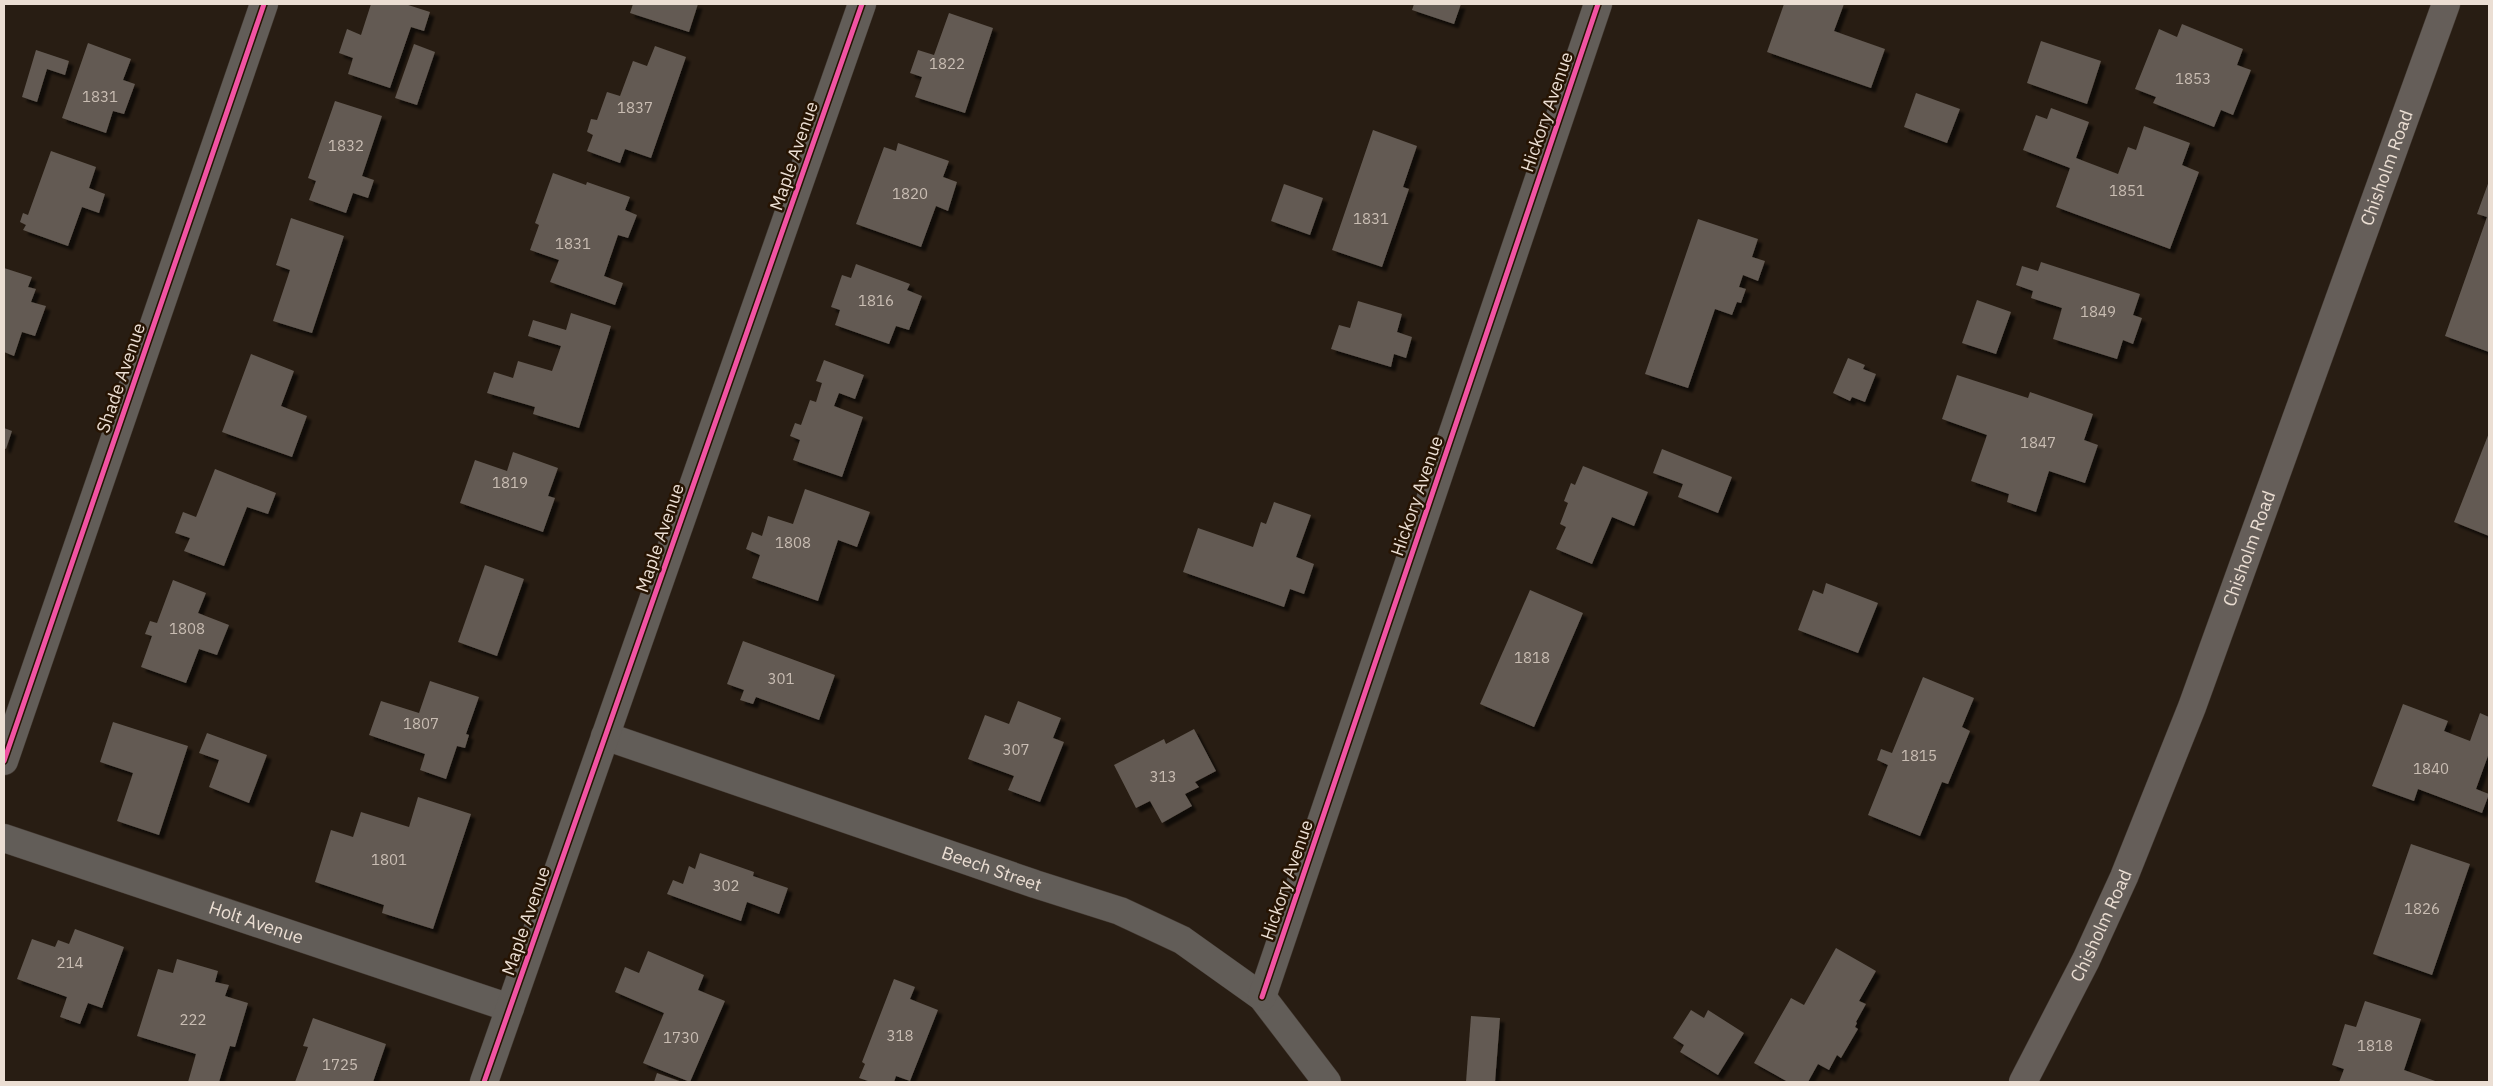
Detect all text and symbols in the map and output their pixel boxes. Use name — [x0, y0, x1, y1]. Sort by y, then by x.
street label: Hickory Avenue — [1515, 49, 1578, 175]
house number: 1822 — [929, 54, 965, 73]
house number: 1853 — [2175, 69, 2211, 88]
house number: 1831 — [82, 87, 118, 106]
house number: 1837 — [617, 98, 653, 117]
street label: Maple Avenue — [764, 98, 823, 213]
street label: Chisholm Road — [2355, 107, 2418, 229]
house number: 1832 — [328, 136, 364, 155]
house number: 1851 — [2109, 181, 2145, 200]
house number: 1820 — [892, 184, 928, 203]
house number: 1831 — [1353, 209, 1389, 228]
house number: 1831 — [555, 234, 591, 253]
house number: 1816 — [858, 291, 894, 310]
house number: 1849 — [2080, 302, 2116, 321]
street label: Shade Avenue — [91, 320, 150, 436]
street label: Hickory Avenue — [1385, 433, 1448, 559]
house number: 1847 — [2020, 433, 2056, 452]
house number: 1819 — [492, 473, 528, 492]
street label: Maple Avenue — [630, 480, 689, 595]
street label: Chisholm Road — [2217, 488, 2280, 609]
house number: 1808 — [775, 533, 811, 552]
house number: 1808 — [169, 619, 205, 638]
house number: 1818 — [1514, 648, 1550, 667]
house number: 301 — [767, 669, 795, 688]
house number: 1807 — [403, 714, 439, 733]
house number: 307 — [1002, 740, 1030, 759]
house number: 1815 — [1901, 746, 1937, 765]
house number: 1840 — [2413, 759, 2449, 778]
house number: 313 — [1149, 767, 1177, 786]
street label: Hickory Avenue — [1255, 817, 1318, 943]
street label: Beech Street — [939, 841, 1045, 896]
house number: 1801 — [371, 850, 407, 869]
street label: Maple Avenue — [496, 863, 555, 978]
street label: Chisholm Road — [2065, 866, 2137, 985]
house number: 302 — [712, 876, 740, 895]
street label: Holt Avenue — [206, 896, 307, 949]
house number: 1826 — [2404, 899, 2440, 918]
house number: 214 — [56, 953, 84, 972]
house number: 222 — [179, 1010, 207, 1029]
house number: 318 — [886, 1026, 914, 1045]
house number: 1730 — [663, 1028, 699, 1047]
house number: 1818 — [2357, 1036, 2393, 1055]
house number: 1725 — [322, 1055, 358, 1074]

